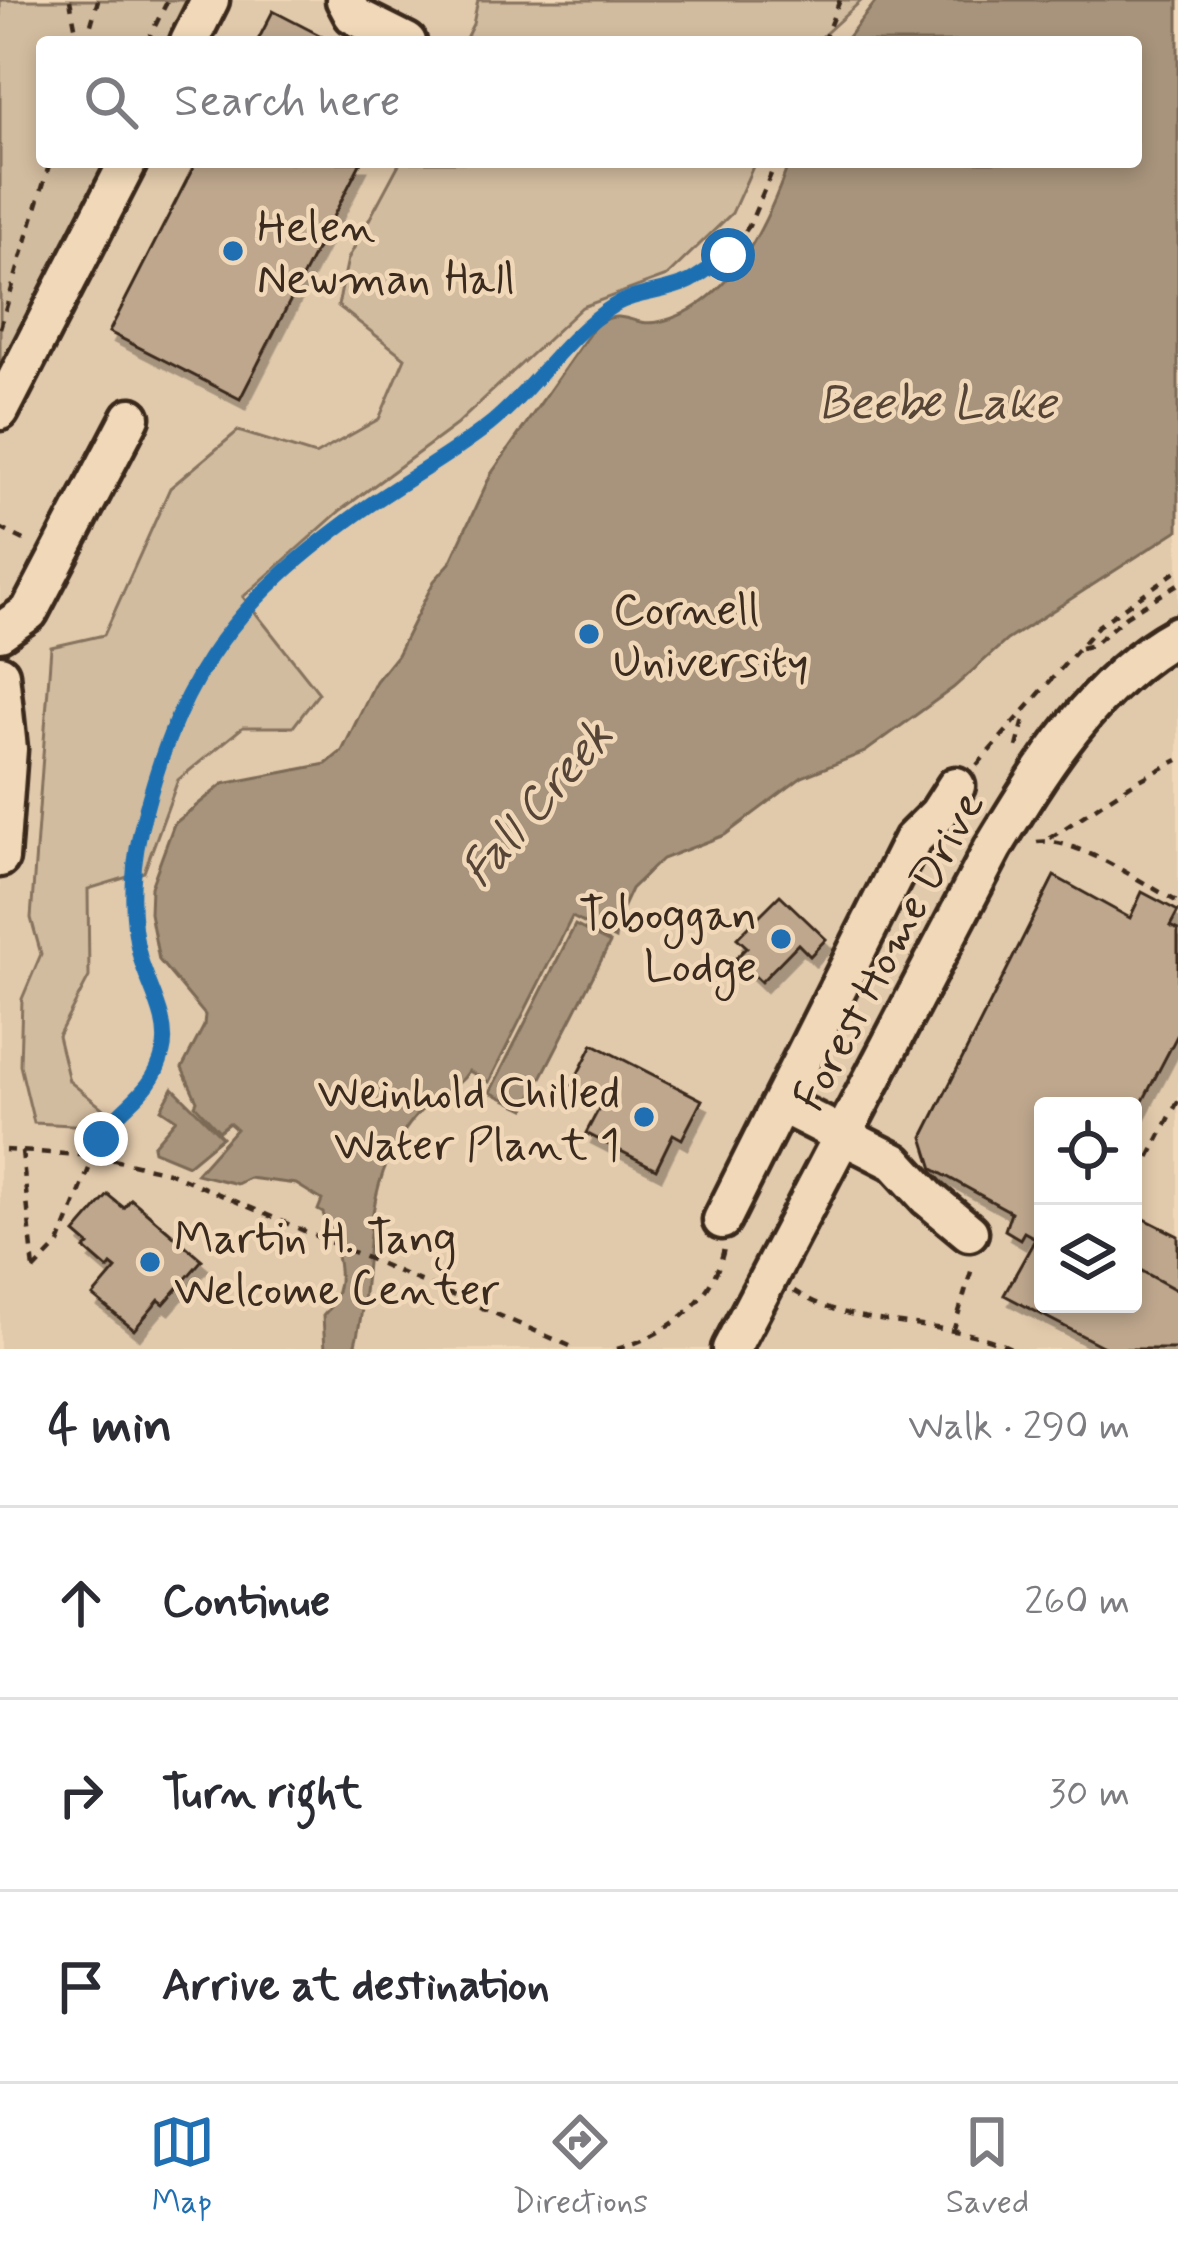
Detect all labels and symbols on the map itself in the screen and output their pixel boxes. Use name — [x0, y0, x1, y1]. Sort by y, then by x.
place label: Helen Newman Hall — [257, 199, 515, 310]
route start — [701, 228, 755, 282]
marker: Helen Newman Hall — [220, 238, 246, 264]
water label: Beebe Lake — [818, 373, 1058, 436]
place label: Cornell University — [613, 582, 808, 693]
marker: Cornell University — [576, 621, 602, 647]
water label: Fall Creek — [447, 707, 628, 901]
street label: Forest Home Drive — [781, 782, 999, 1122]
place label: Toboggan Lodge — [579, 887, 757, 1002]
marker: Toboggan Lodge — [768, 926, 794, 952]
place label: Weinhold Chilled Water Plant 1 — [318, 1065, 620, 1176]
marker: Weinhold Chilled Water Plant 1 — [631, 1104, 657, 1130]
route end — [74, 1112, 128, 1166]
place label: Martin H. Tang Welcome Center — [174, 1210, 499, 1321]
marker: Martin H. Tang Welcome Center — [137, 1249, 163, 1275]

